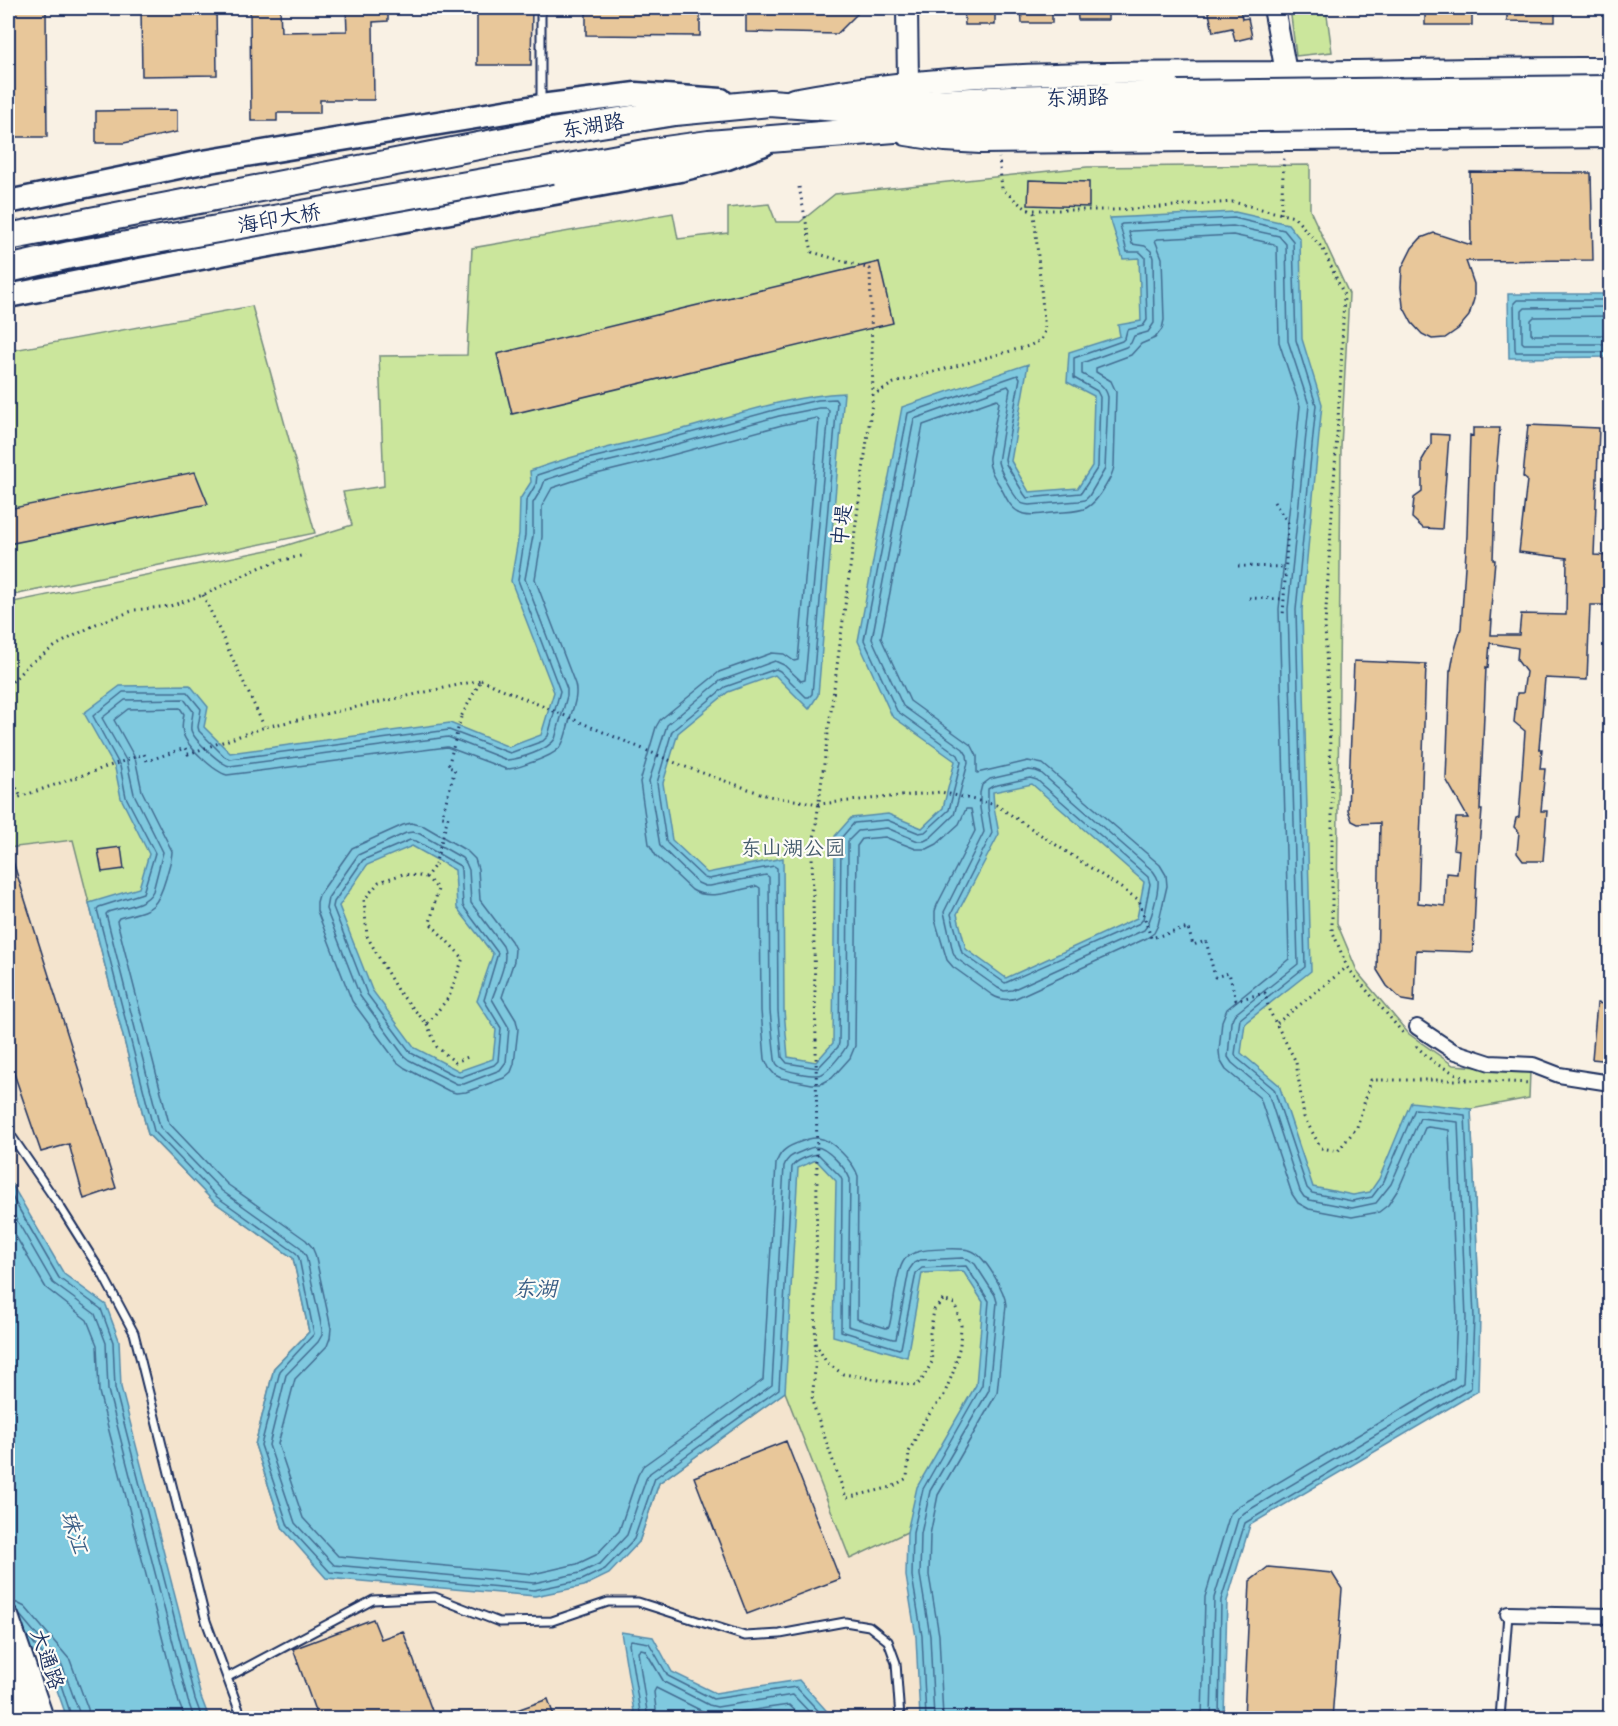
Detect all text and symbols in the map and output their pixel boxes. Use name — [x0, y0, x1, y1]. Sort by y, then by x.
street label: 东湖路 — [1045, 83, 1109, 111]
street label: 东湖路 — [560, 108, 626, 142]
street label: 海印大桥 — [235, 198, 323, 238]
street label: 中堤 — [826, 503, 856, 547]
park label: 东山湖公园 — [741, 835, 846, 860]
water label: 东湖 — [513, 1275, 559, 1302]
water label: 珠江 — [55, 1507, 95, 1558]
street label: 大通路 — [26, 1625, 70, 1693]

